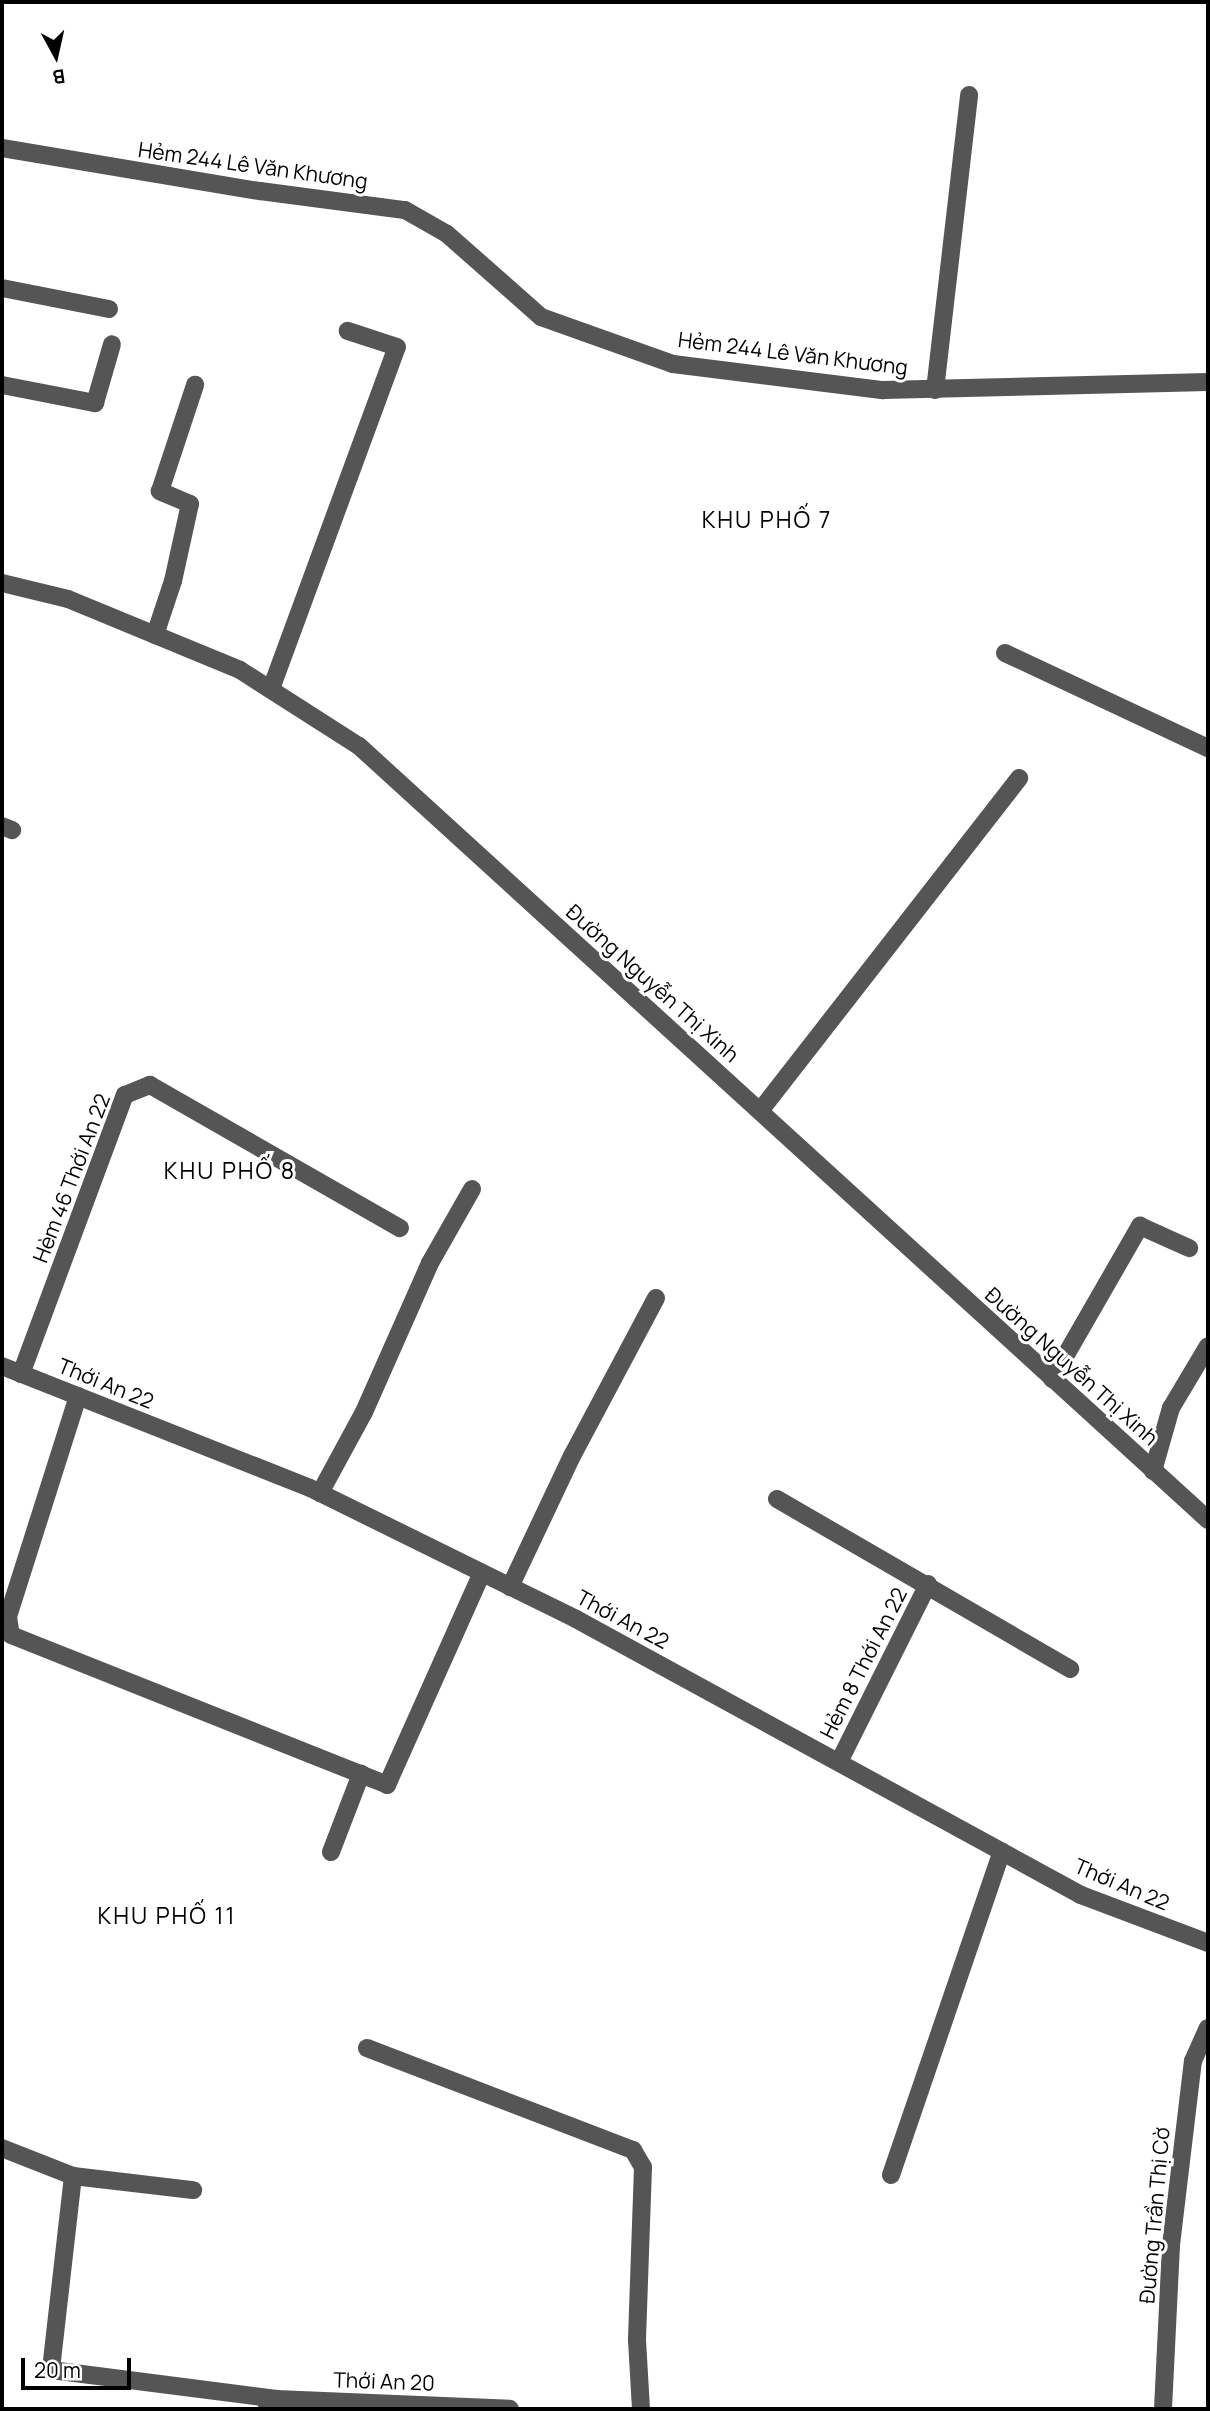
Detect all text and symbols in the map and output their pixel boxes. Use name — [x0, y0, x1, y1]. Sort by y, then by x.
north arrow — [21, 21, 91, 91]
text: B — [51, 63, 67, 91]
street label: Hẻm 244 Lê Văn Khương — [137, 136, 369, 194]
street label: Hẻm 244 Lê Văn Khương — [677, 326, 909, 380]
district label: KHU PHỐ 7 — [703, 505, 831, 533]
street label: Đường Nguyễn Thị Xinh — [561, 899, 745, 1067]
street label: Hèm 46 Thới An 22 — [27, 1090, 115, 1266]
district label: KHU PHỐ 8 — [165, 1156, 295, 1184]
street label: Đường Nguyễn Thị Xinh — [980, 1282, 1164, 1450]
street label: Thới An 22 — [55, 1352, 157, 1414]
street label: Hẻm 8 Thới An 22 — [814, 1583, 912, 1743]
street label: Thới An 22 — [573, 1584, 673, 1654]
street label: Thới An 22 — [1071, 1853, 1173, 1915]
district label: KHU PHỐ 11 — [99, 1901, 235, 1929]
street label: Đường Trần Thị Cờ — [1134, 2126, 1174, 2304]
scale bar — [24, 2344, 135, 2388]
text: 20 m — [34, 2356, 81, 2384]
street label: Thới An 20 — [333, 2367, 435, 2395]

